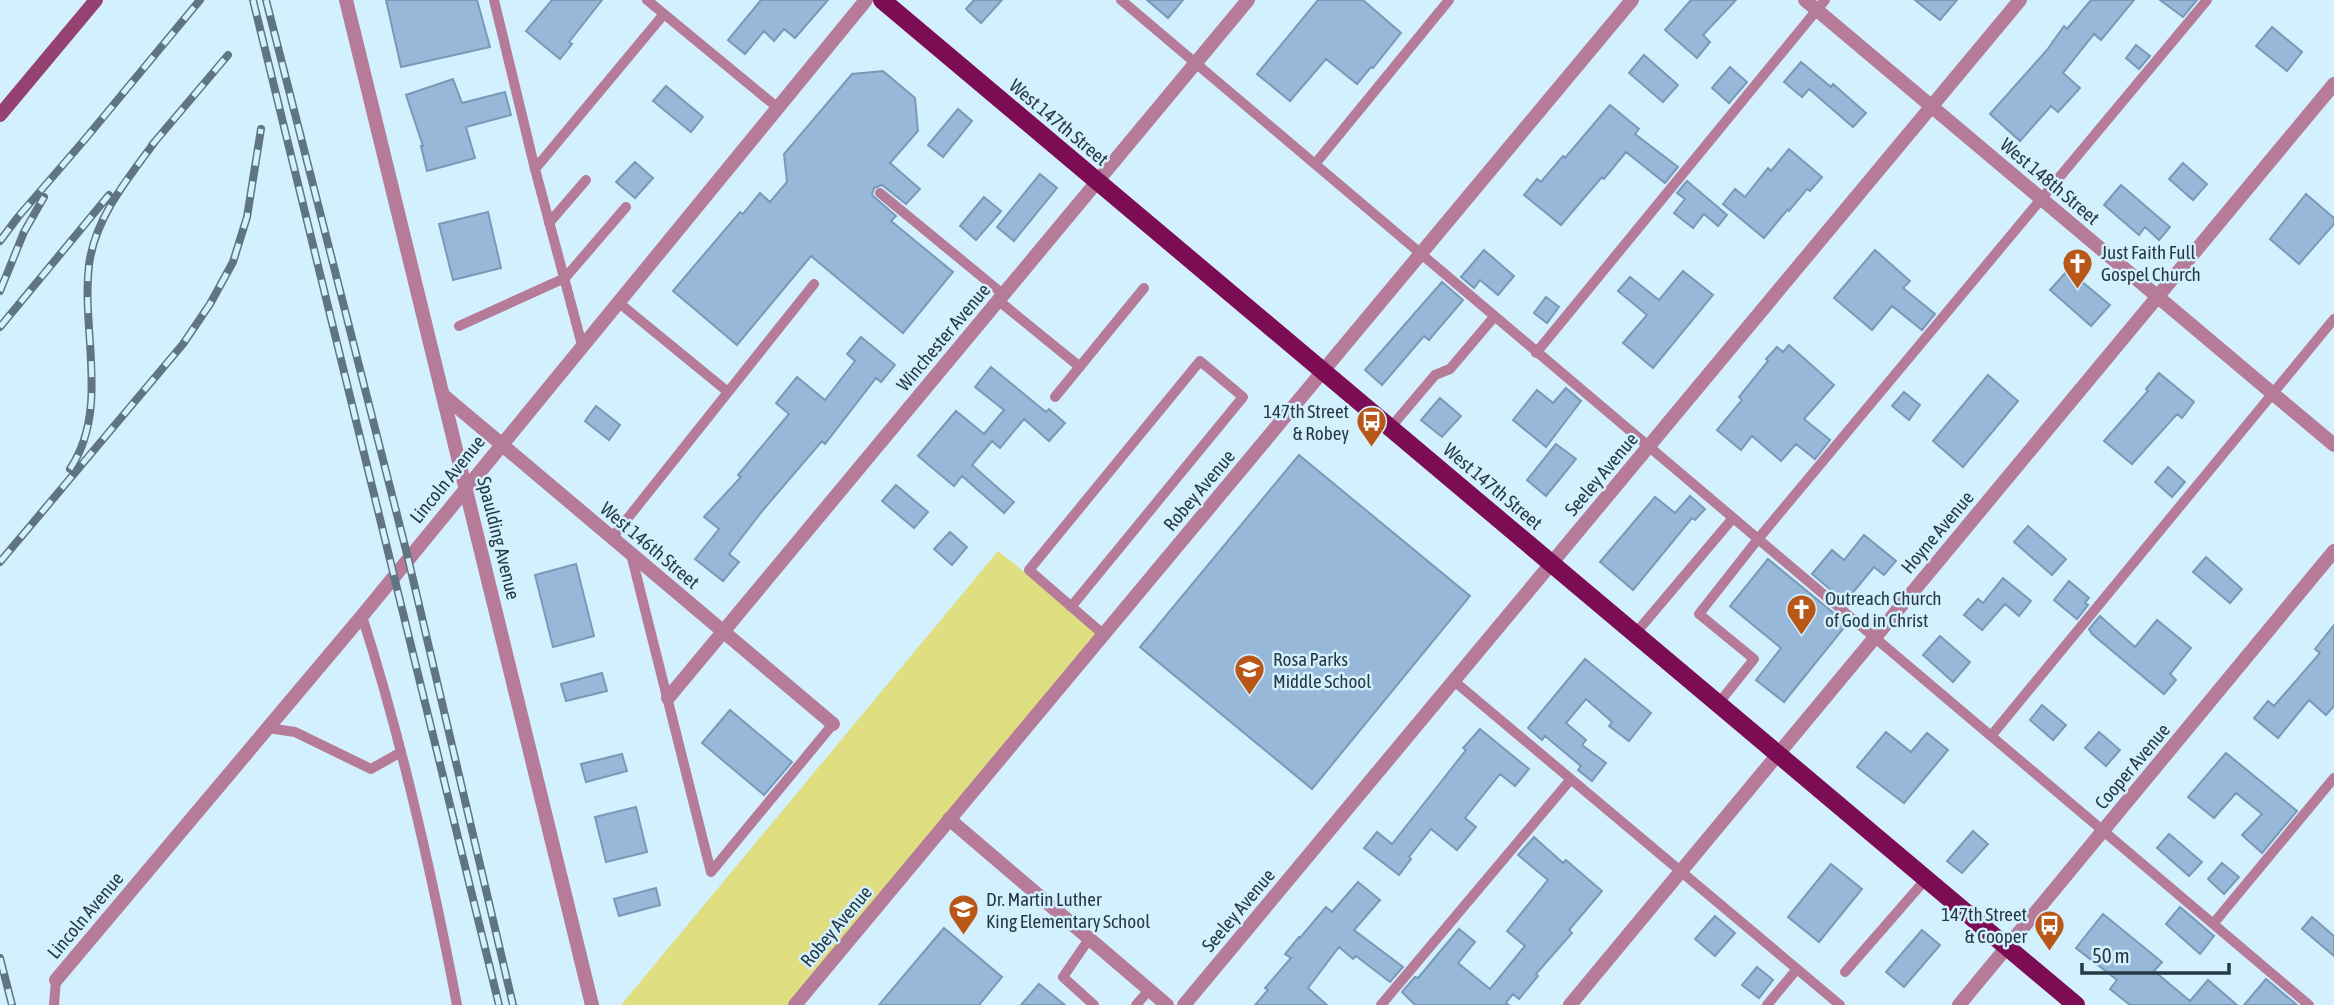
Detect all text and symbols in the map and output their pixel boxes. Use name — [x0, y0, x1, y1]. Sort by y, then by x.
street label: West 147th Street — [1005, 74, 1113, 170]
street label: West 148th Street — [1996, 133, 2104, 229]
place label: Just Faith Full Gospel Church — [2101, 241, 2201, 285]
church icon: Just Faith Full Gospel Church — [2061, 246, 2095, 290]
street label: Winchester Avenue — [892, 279, 994, 395]
place label: 147th Street & Robey — [1263, 400, 1349, 444]
bus stop icon: 147th Street & Robey — [1355, 405, 1389, 449]
street label: Seeley Avenue — [1560, 428, 1642, 520]
street label: Lincoln Avenue — [405, 431, 489, 527]
street label: West 147th Street — [1439, 438, 1547, 534]
street label: Robey Avenue — [1159, 445, 1239, 535]
street label: Spaulding Avenue — [473, 474, 525, 602]
street label: Hoyne Avenue — [1896, 486, 1978, 578]
street label: West 146th Street — [596, 497, 704, 593]
place label: Outreach Church of God in Christ — [1825, 587, 1941, 631]
church icon: Outreach Church of God in Christ — [1785, 592, 1819, 636]
place label: Rosa Parks Middle School — [1273, 648, 1371, 692]
school or university icon: Rosa Parks Middle School — [1233, 653, 1267, 697]
street label: Cooper Avenue — [2090, 719, 2174, 813]
street label: Seeley Avenue — [1197, 864, 1279, 956]
street label: Lincoln Avenue — [42, 867, 128, 963]
street label: Robey Avenue — [796, 881, 876, 971]
place label: Dr. Martin Luther King Elementary School — [986, 888, 1150, 932]
school or university icon: Dr. Martin Luther King Elementary School — [946, 893, 980, 937]
place label: 147th Street & Cooper — [1941, 903, 2027, 947]
bus stop icon: 147th Street & Cooper — [2033, 908, 2067, 952]
scale bar — [2082, 932, 2229, 976]
text: 50 m — [2092, 943, 2130, 967]

